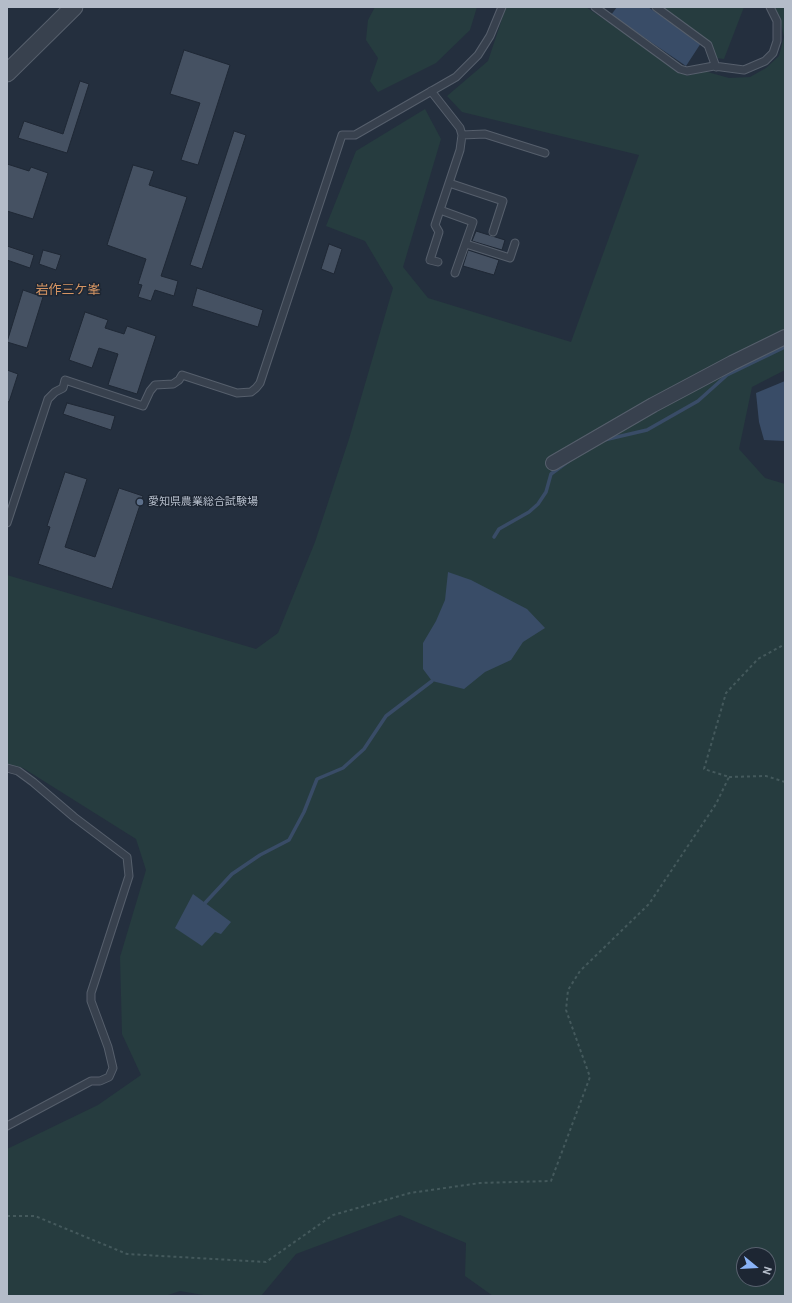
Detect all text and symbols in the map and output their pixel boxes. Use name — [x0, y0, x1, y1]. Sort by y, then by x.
district label: 岩作三ケ峯 — [36, 283, 100, 299]
place label: 愛知県農業総合試験場 — [148, 495, 258, 509]
marker: 愛知県農業総合試験場 — [135, 497, 145, 507]
north arrow — [736, 1247, 776, 1287]
text: N — [760, 1265, 774, 1276]

